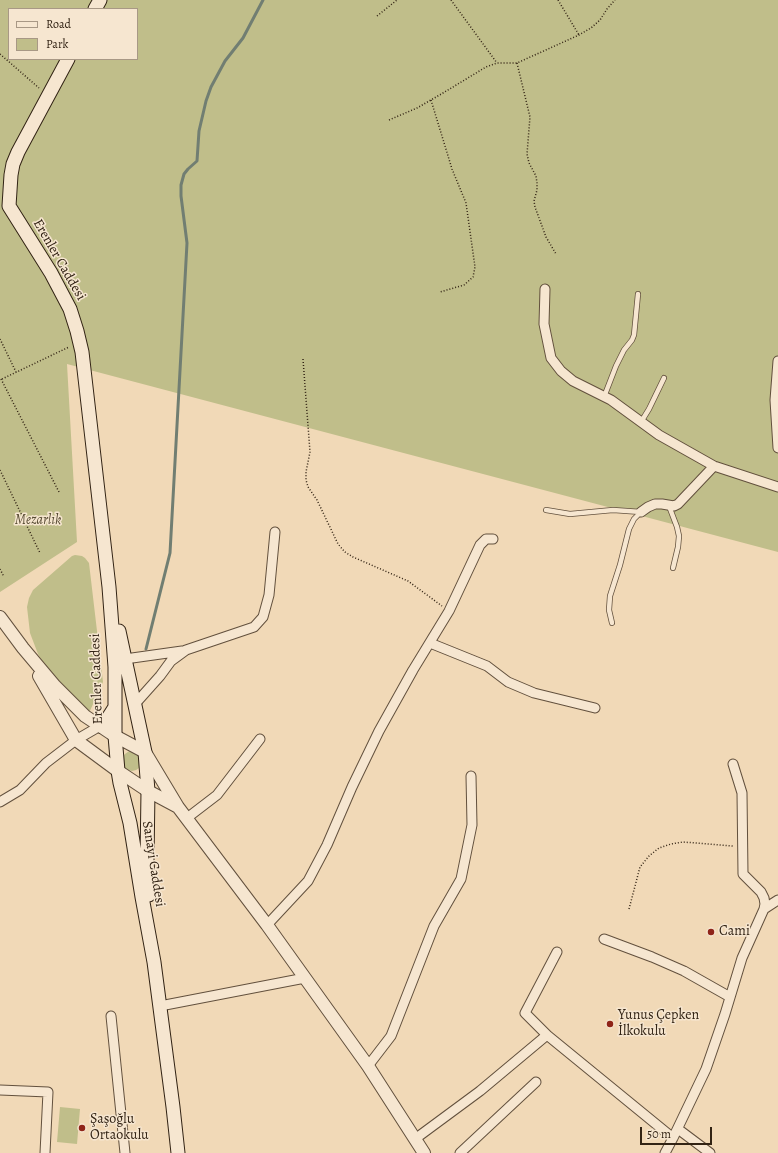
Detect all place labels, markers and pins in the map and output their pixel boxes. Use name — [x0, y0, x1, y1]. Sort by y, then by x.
place label: Cami — [719, 924, 750, 940]
marker: Cami — [706, 927, 716, 937]
place label: Yunus Çepken İlkokulu — [618, 1008, 699, 1040]
marker: Yunus Çepken İlkokulu — [605, 1019, 615, 1029]
place label: Şaşoğlu Ortaokulu — [90, 1112, 149, 1144]
marker: Şaşoğlu Ortaokulu — [77, 1123, 87, 1133]

